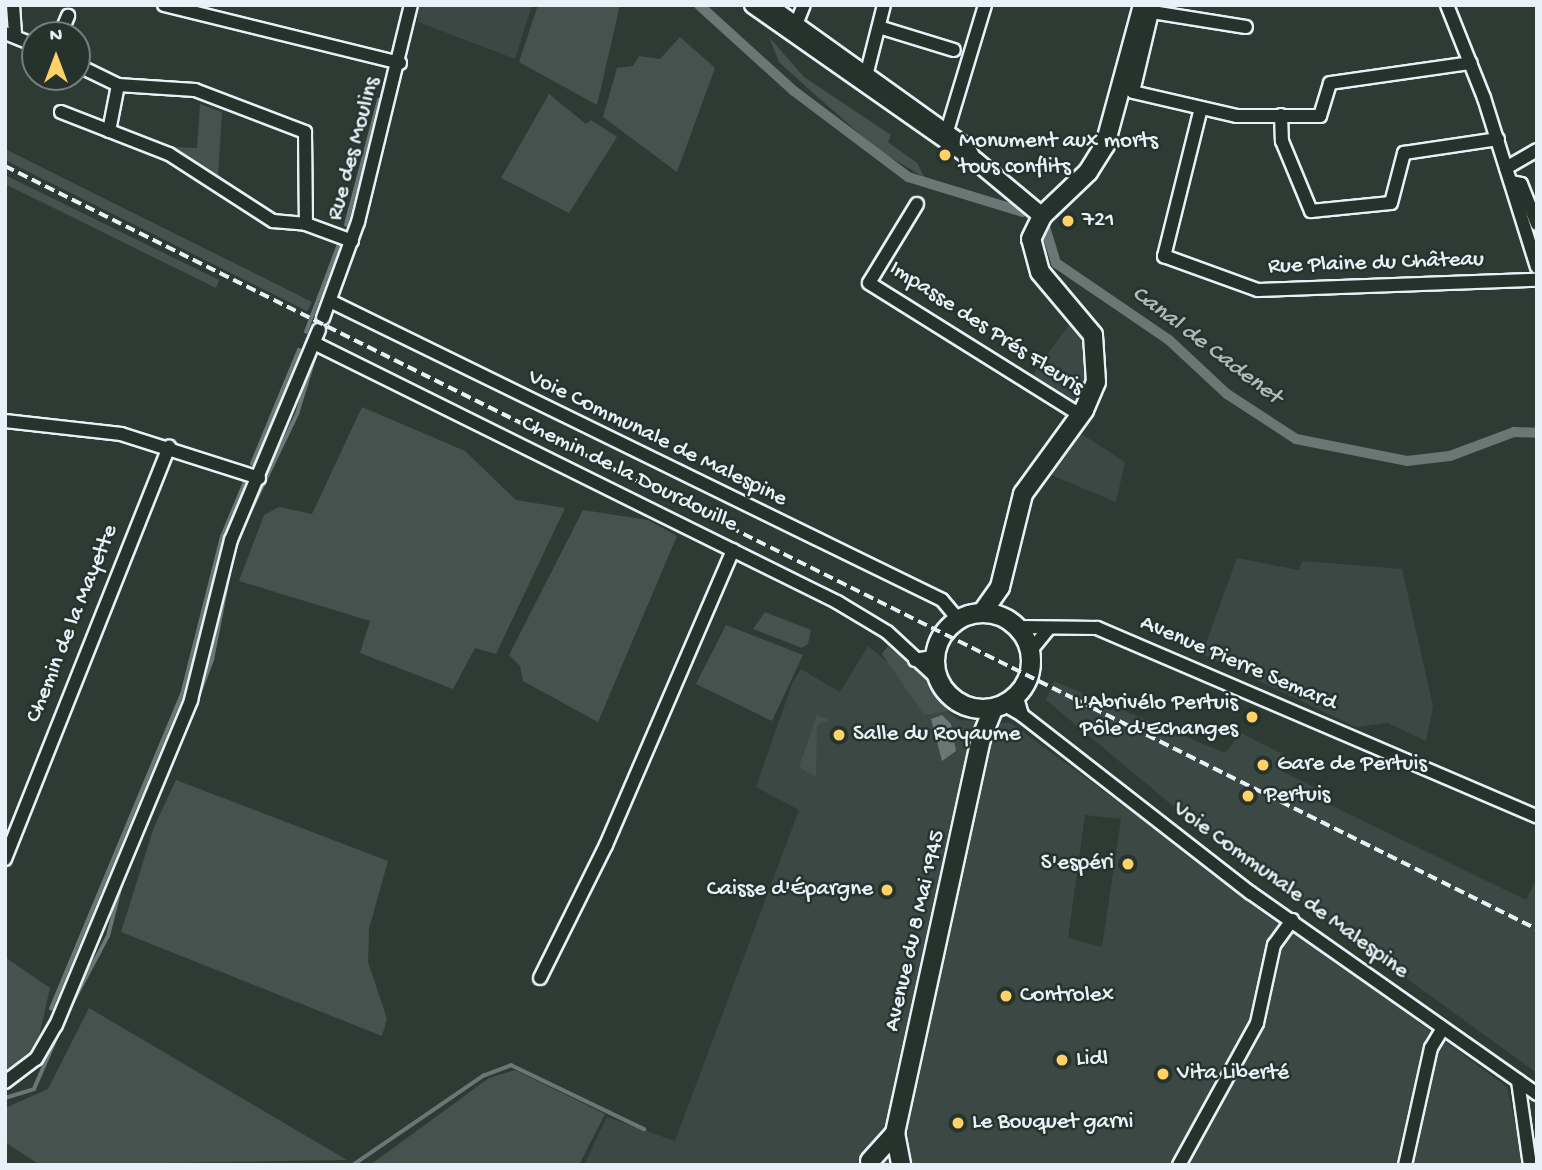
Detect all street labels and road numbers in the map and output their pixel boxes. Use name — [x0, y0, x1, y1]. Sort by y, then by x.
street label: Rue des Moulins — [323, 74, 387, 224]
street label: Rue Plaine du Château — [1268, 246, 1484, 282]
street label: Impasse des Prés Fleuris — [883, 256, 1089, 402]
street label: Voie Communale de Malespine — [523, 364, 791, 514]
street label: Chemin de la Dourdouille — [516, 411, 742, 539]
street label: Chemin de la Mayette — [21, 521, 125, 727]
street label: Avenue Pierre Semard — [1135, 610, 1341, 718]
street label: Voie Communale de Malespine — [1167, 796, 1413, 986]
street label: Avenue du 8 Mai 1945 — [879, 828, 953, 1034]

